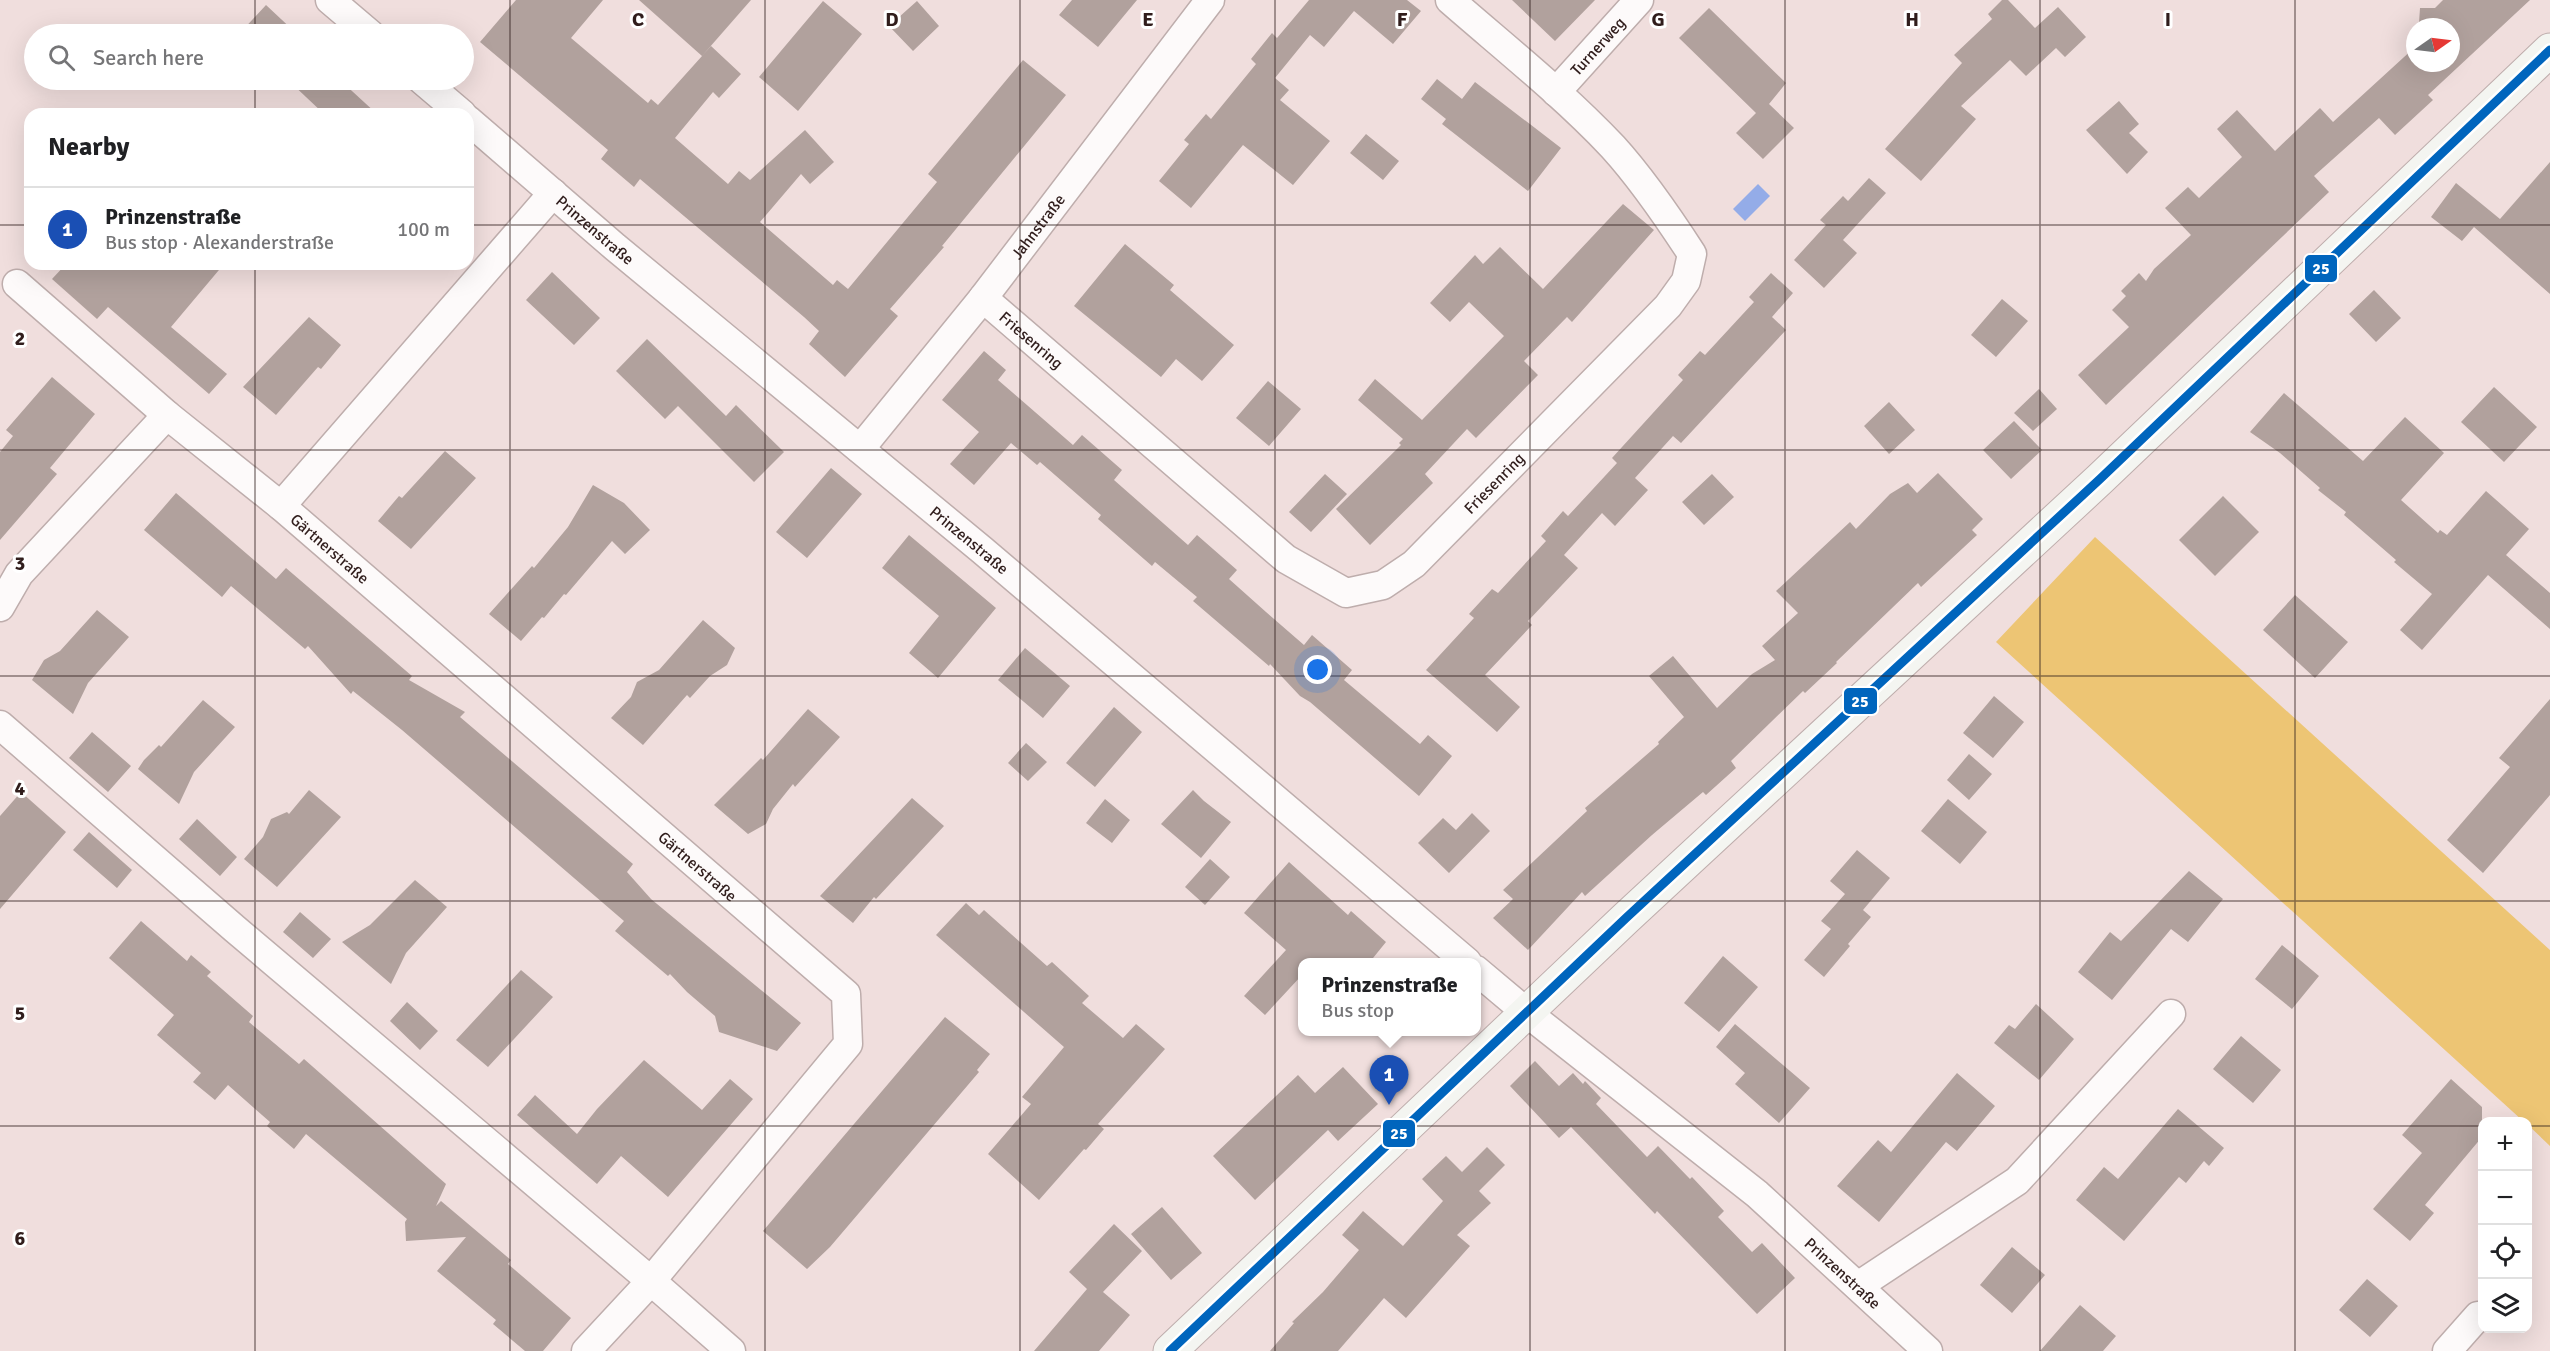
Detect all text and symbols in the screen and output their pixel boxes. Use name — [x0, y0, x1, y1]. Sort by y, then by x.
text: C — [632, 7, 644, 32]
text: D — [885, 7, 899, 32]
text: E — [1142, 7, 1154, 32]
text: F — [1397, 7, 1408, 32]
text: G — [1651, 7, 1665, 32]
text: H — [1905, 7, 1919, 32]
text: I — [2165, 7, 2171, 32]
street label: Turnerweg — [1567, 13, 1630, 80]
north arrow — [2406, 18, 2460, 72]
search box — [24, 24, 474, 90]
icon: search — [45, 41, 78, 74]
text: Search here — [93, 44, 204, 71]
text: Nearby — [48, 131, 129, 163]
street label: Jahnstraße — [1007, 190, 1070, 263]
street label: Prinzenstraße — [551, 192, 638, 269]
text: Prinzenstraße — [105, 203, 241, 230]
text: 1 — [62, 217, 73, 242]
text: 100 m — [397, 217, 450, 242]
text: Bus stop · Alexanderstraße — [105, 230, 334, 255]
line badge: 25 — [2304, 254, 2338, 283]
text: 25 — [2312, 259, 2330, 279]
street label: Friesenring — [995, 308, 1067, 374]
text: 2 — [15, 326, 25, 351]
street label: Friesenring — [1460, 449, 1529, 518]
street label: Prinzenstraße — [925, 502, 1012, 579]
street label: Gärtnerstraße — [286, 510, 373, 589]
text: 3 — [15, 551, 25, 576]
your location — [1303, 655, 1332, 684]
line badge: 25 — [1843, 687, 1878, 715]
text: 25 — [1851, 692, 1869, 712]
text: 4 — [15, 776, 26, 801]
street label: Gärtnerstraße — [654, 827, 741, 906]
popup — [1298, 958, 1481, 1036]
text: Prinzenstraße — [1321, 971, 1458, 998]
text: Bus stop — [1321, 998, 1394, 1023]
text: 5 — [15, 1001, 25, 1026]
pin: 1 — [1370, 1056, 1408, 1105]
map controls — [2478, 1117, 2532, 1333]
button: + — [2478, 1117, 2532, 1171]
line badge: 25 — [1382, 1119, 1416, 1148]
text: 25 — [1390, 1124, 1408, 1144]
button: − — [2478, 1171, 2532, 1225]
button: locate — [2478, 1225, 2532, 1279]
text: 6 — [15, 1226, 26, 1251]
street label: Prinzenstraße — [1800, 1234, 1884, 1314]
button: layers — [2478, 1279, 2532, 1333]

